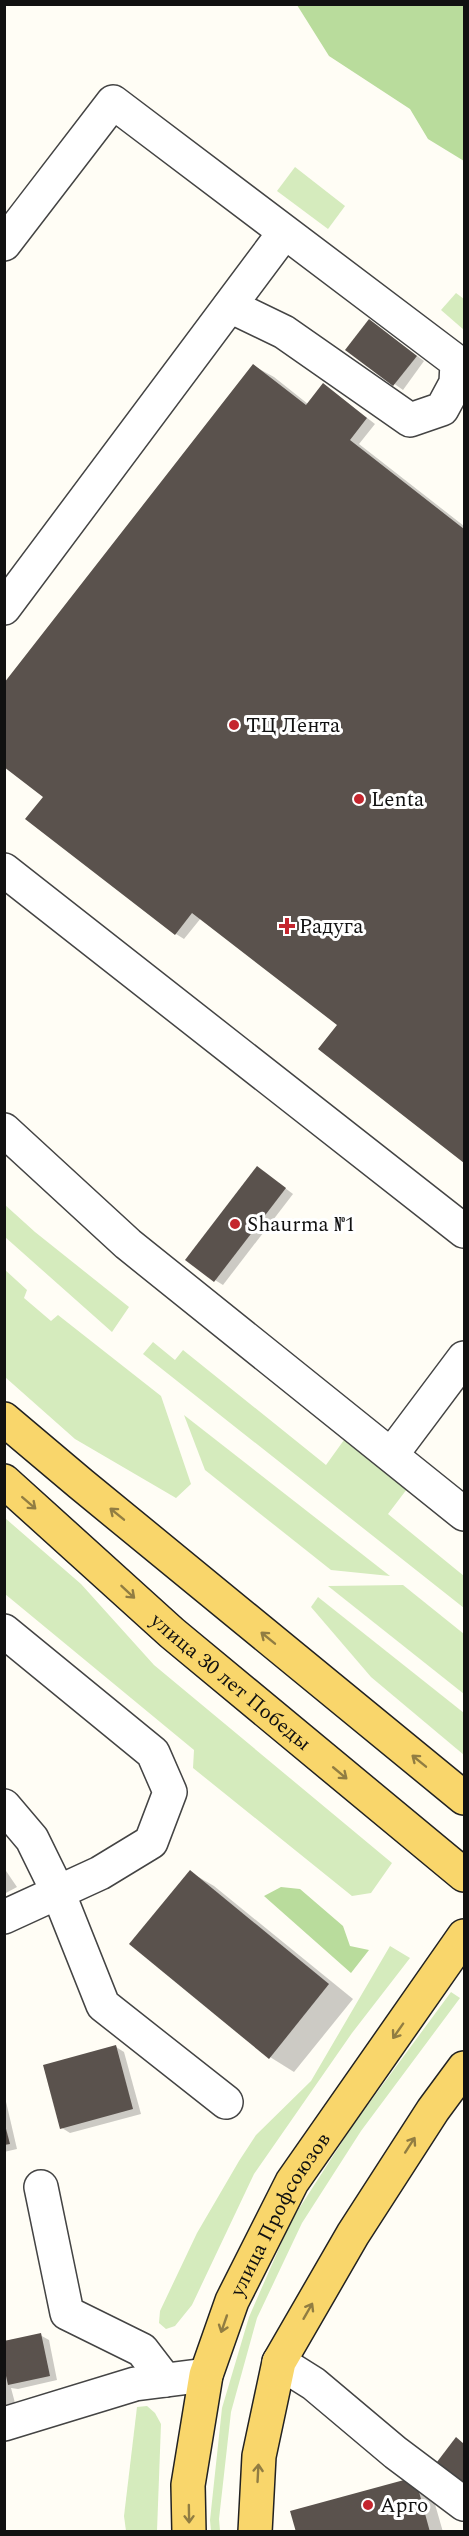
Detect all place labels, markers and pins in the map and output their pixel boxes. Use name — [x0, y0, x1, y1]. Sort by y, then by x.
place label: ТЦ Лента — [246, 710, 341, 742]
marker: ТЦ Лента — [227, 718, 241, 732]
place label: Lenta — [371, 784, 425, 816]
marker: Lenta — [352, 792, 366, 806]
place label: Радуга — [299, 911, 364, 943]
marker: Радуга — [280, 919, 294, 933]
place label: Shaurma №1 — [247, 1209, 355, 1241]
marker: Shaurma №1 — [228, 1217, 242, 1231]
place label: Арго — [380, 2490, 428, 2522]
marker: Арго — [361, 2498, 375, 2512]

